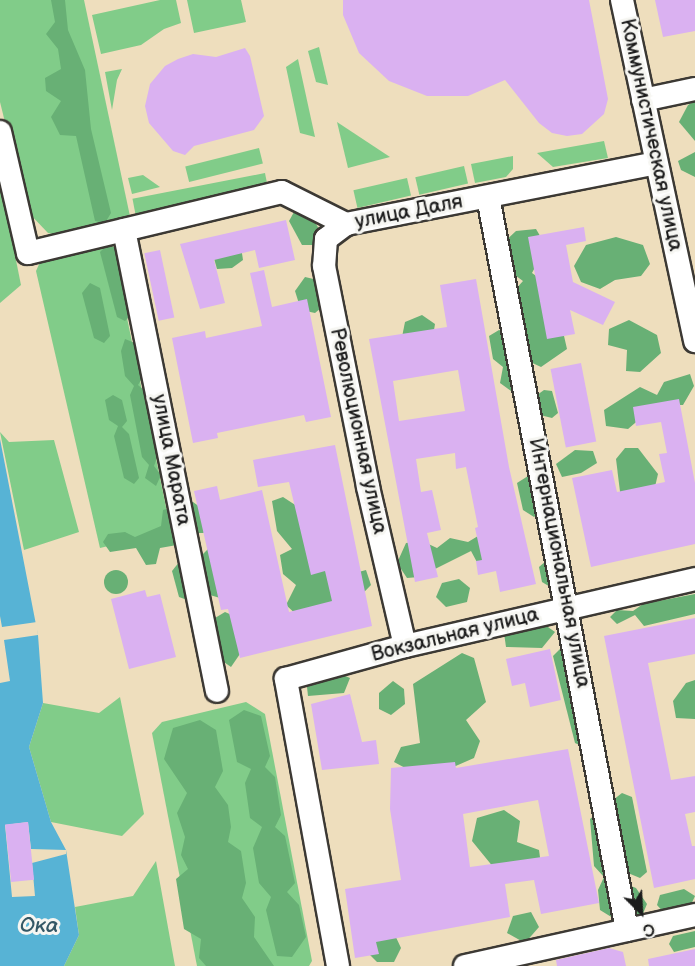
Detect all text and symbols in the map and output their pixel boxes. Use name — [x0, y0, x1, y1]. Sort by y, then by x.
street label: Коммунистическая улица — [615, 17, 687, 253]
street label: улица Даля — [353, 190, 465, 234]
street label: Революционная улица — [324, 326, 392, 536]
street label: улица Марата — [147, 392, 195, 528]
street label: Интернациональная улица — [523, 436, 595, 690]
street label: Вокзальная улица — [369, 603, 541, 667]
north arrow — [611, 882, 671, 942]
water label: Ока — [20, 913, 58, 939]
text: С — [640, 918, 657, 940]

